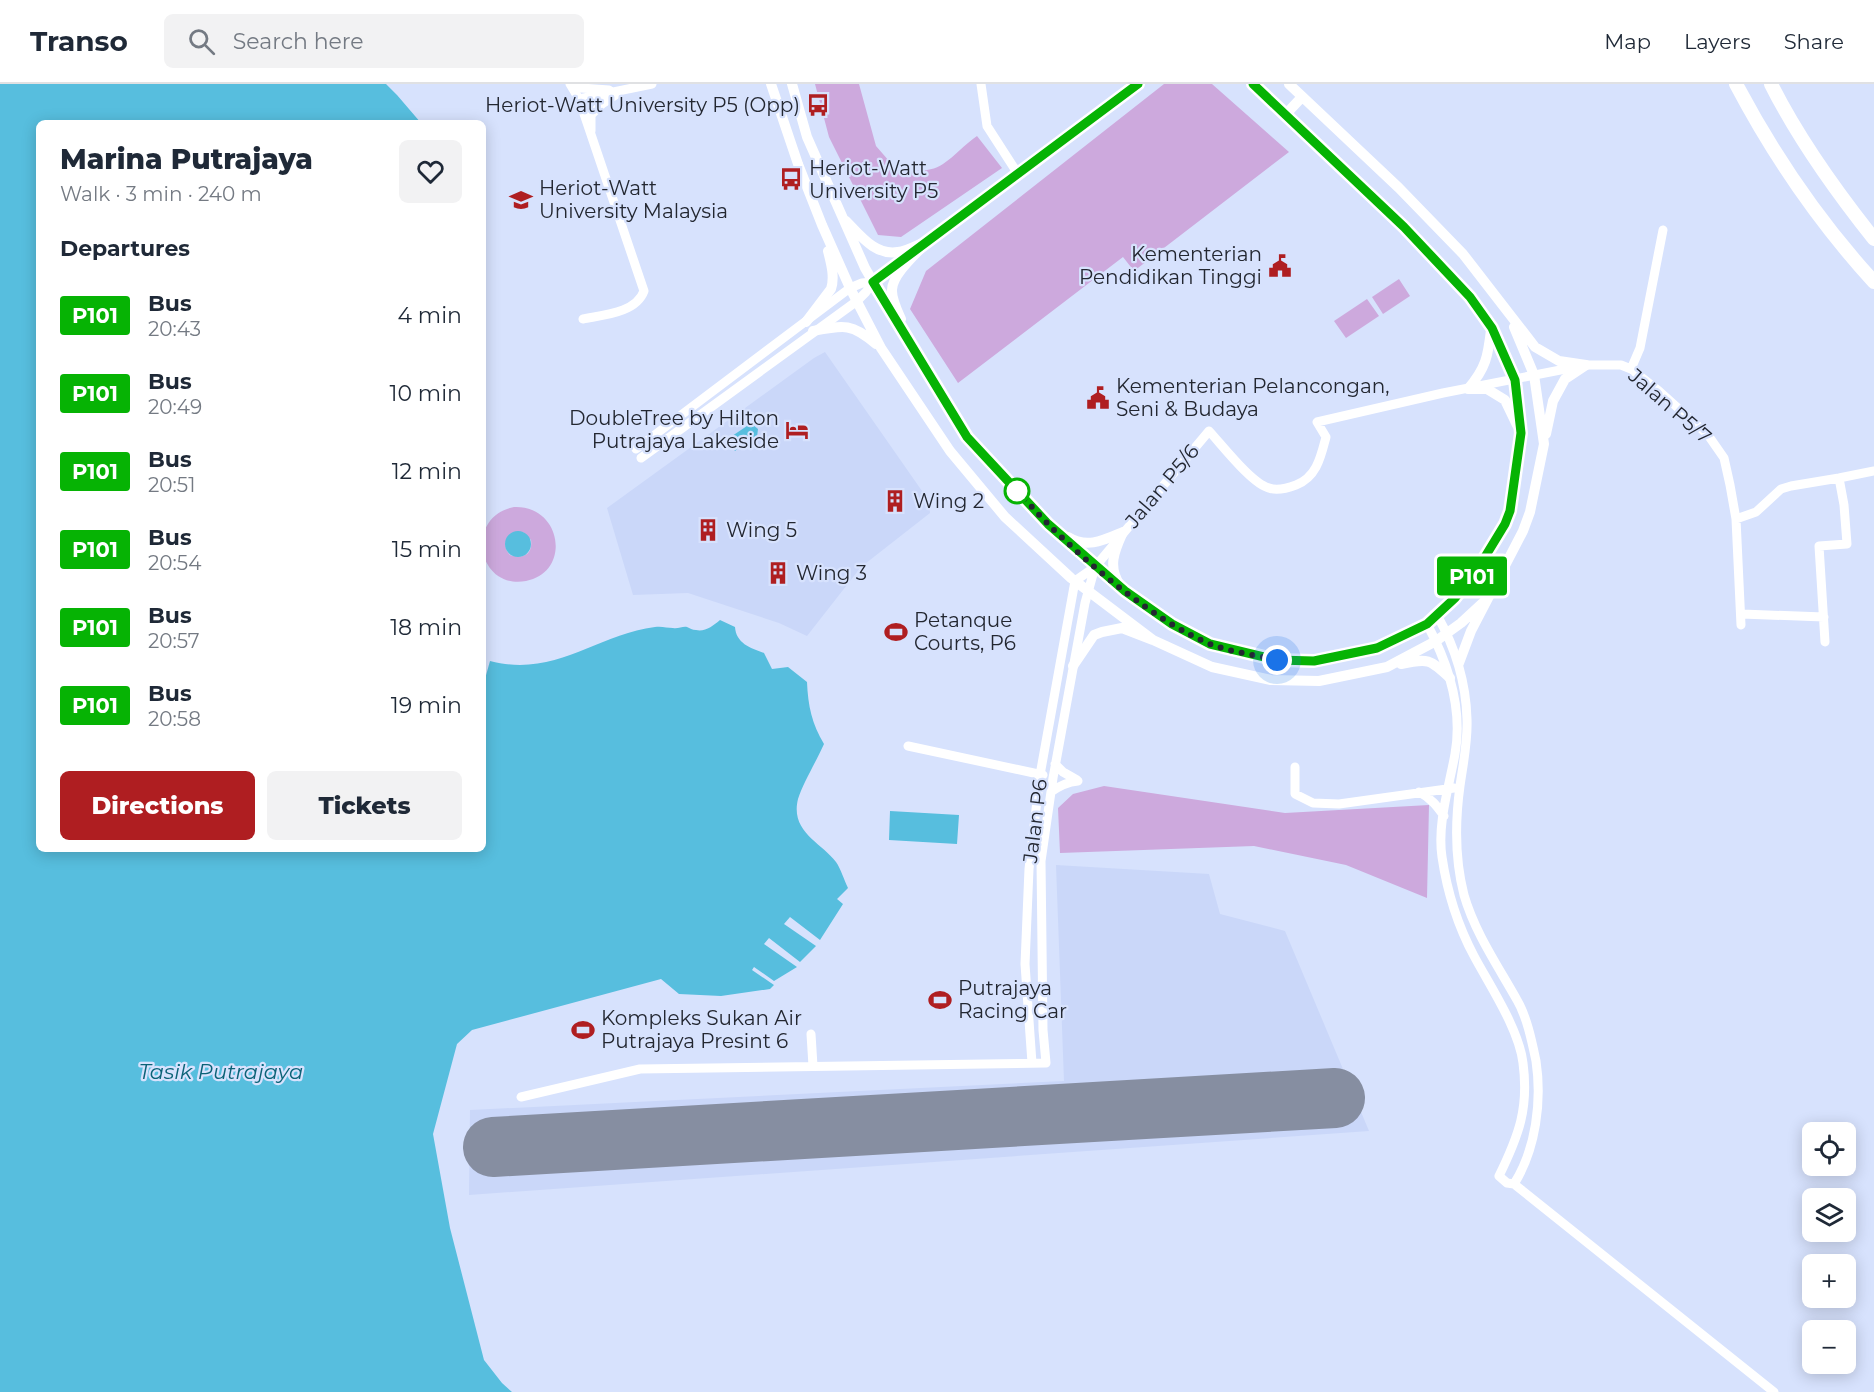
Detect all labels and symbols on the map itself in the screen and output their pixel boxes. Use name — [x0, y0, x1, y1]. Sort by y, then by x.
bus stop icon: Heriot-Watt University P5 (Opp) — [805, 92, 831, 118]
place label: Heriot-Watt University P5 (Opp) — [485, 93, 800, 117]
place label: Heriot-Watt University P5 — [809, 156, 938, 203]
bus stop icon: Heriot-Watt University P5 — [778, 166, 804, 192]
place label: Heriot-Watt University Malaysia — [539, 176, 728, 223]
school or university icon: Heriot-Watt University Malaysia — [508, 187, 534, 213]
place label: Kementerian Pendidikan Tinggi — [1079, 242, 1262, 289]
public building icon: Kementerian Pendidikan Tinggi — [1267, 253, 1293, 279]
street label: Jalan P5/7 — [1623, 363, 1716, 449]
place label: Kementerian Pelancongan, Seni & Budaya — [1116, 374, 1390, 421]
public building icon: Kementerian Pelancongan, Seni & Budaya — [1085, 385, 1111, 411]
place label: DoubleTree by Hilton Putrajaya Lakeside — [569, 406, 779, 453]
hotel icon: DoubleTree by Hilton Putrajaya Lakeside — [784, 417, 810, 443]
street label: Jalan P5/6 — [1119, 439, 1204, 533]
unlabelled marker — [1004, 478, 1030, 504]
building icon: Wing 2 — [882, 488, 908, 514]
place label: Wing 2 — [913, 489, 984, 513]
building icon: Wing 5 — [695, 517, 721, 543]
place label: Wing 5 — [726, 518, 797, 542]
line badge: P101 — [1430, 556, 1514, 596]
building icon: Wing 3 — [765, 560, 791, 586]
place label: Wing 3 — [796, 561, 867, 585]
place label: Petanque Courts, P6 — [914, 608, 1016, 655]
sports icon: Petanque Courts, P6 — [883, 619, 909, 645]
your location — [1262, 645, 1292, 675]
street label: Jalan P6 — [1018, 778, 1052, 865]
place label: Putrajaya Racing Car — [958, 976, 1067, 1023]
sports icon: Putrajaya Racing Car — [927, 987, 953, 1013]
place label: Kompleks Sukan Air Putrajaya Presint 6 — [601, 1006, 802, 1053]
sports icon: Kompleks Sukan Air Putrajaya Presint 6 — [570, 1017, 596, 1043]
water label: Tasik Putrajaya — [139, 1059, 303, 1084]

